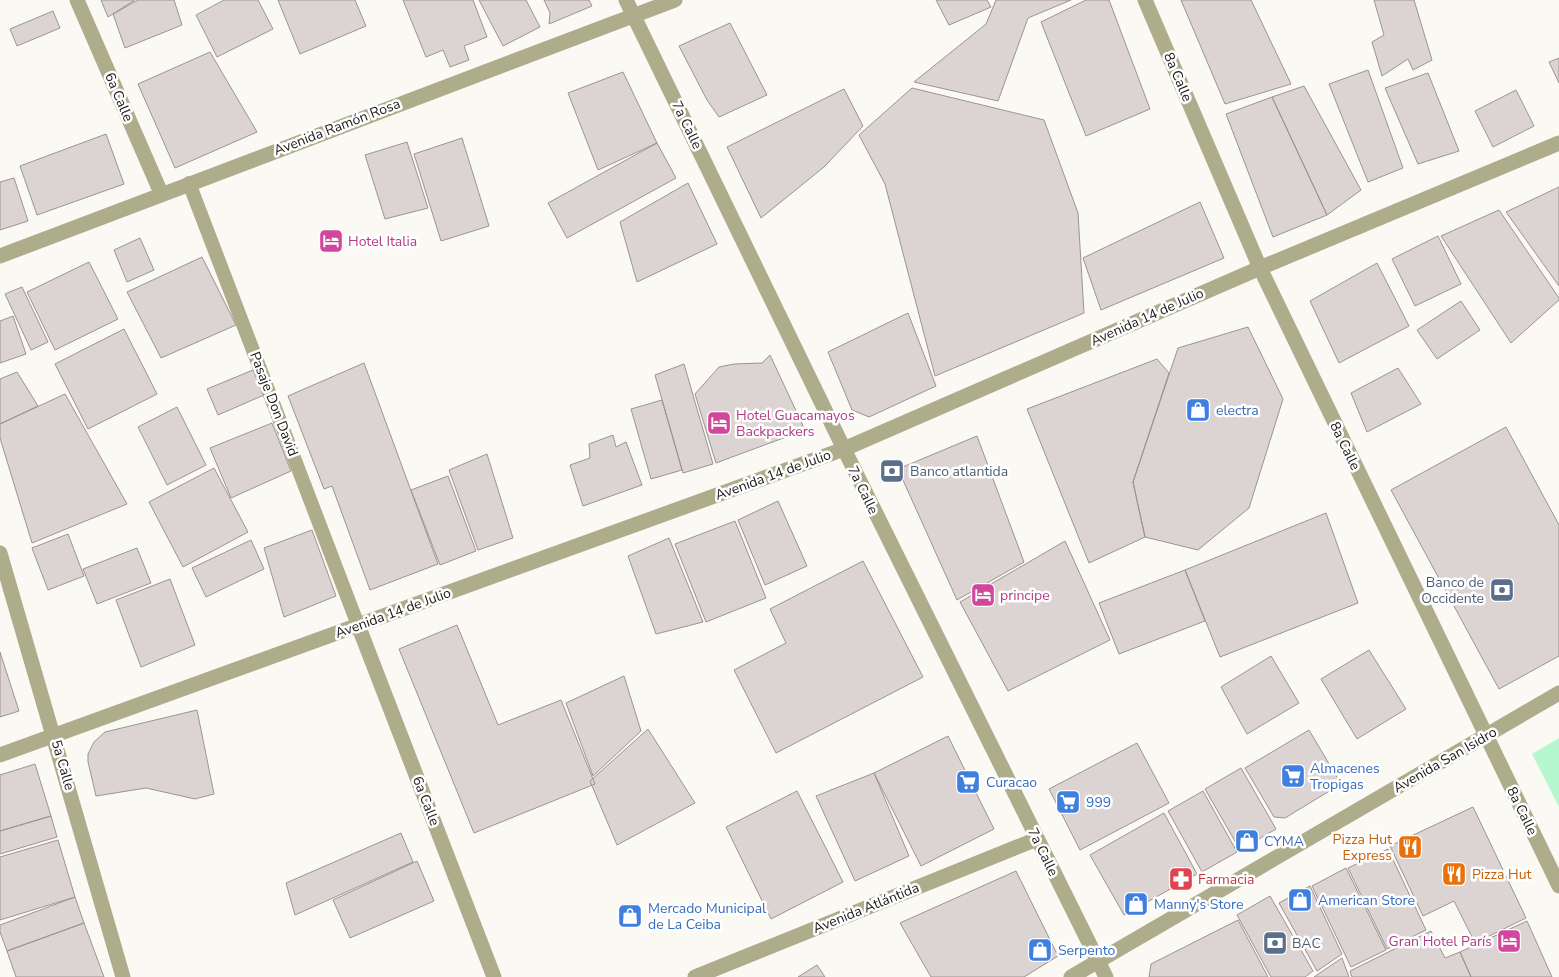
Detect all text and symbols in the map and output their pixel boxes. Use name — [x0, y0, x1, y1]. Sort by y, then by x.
street label: 8a Calle — [1159, 49, 1197, 105]
street label: 6a Calle — [100, 69, 138, 125]
street label: Avenida Ramón Rosa — [271, 94, 403, 160]
street label: 7a Calle — [667, 98, 707, 152]
hotel icon: Hotel Italia — [318, 228, 344, 254]
place label: Hotel Italia — [348, 232, 417, 251]
street label: Avenida 14 de Julio — [1087, 283, 1207, 350]
street label: Pasaje Don David — [245, 349, 303, 459]
shop icon: electra — [1185, 397, 1211, 423]
place label: electra — [1216, 401, 1259, 420]
place label: Hotel Guacamayos Backpackers — [736, 406, 855, 441]
hotel icon: Hotel Guacamayos Backpackers — [706, 410, 732, 436]
street label: 8a Calle — [1325, 419, 1365, 473]
street label: Avenida 14 de Julio — [712, 445, 834, 505]
bank icon: Banco atlantida — [879, 458, 905, 484]
place label: Banco atlantida — [910, 462, 1008, 481]
street label: 7a Calle — [843, 463, 883, 517]
place label: Banco de Occidente — [1421, 573, 1484, 608]
bank icon: Banco de Occidente — [1489, 577, 1515, 603]
hotel icon: principe — [970, 582, 996, 608]
street label: Avenida 14 de Julio — [332, 583, 454, 643]
place label: principe — [1000, 586, 1050, 605]
street label: Avenida San Isidro — [1390, 722, 1501, 797]
street label: 5a Calle — [47, 738, 79, 792]
place label: Almacenes Tropigas — [1310, 759, 1380, 794]
supermarket icon: Almacenes Tropigas — [1280, 763, 1306, 789]
supermarket icon: Curacao — [955, 769, 981, 795]
street label: 6a Calle — [408, 773, 444, 829]
place label: Curacao — [986, 773, 1037, 792]
street label: 8a Calle — [1502, 784, 1542, 838]
supermarket icon: 999 — [1055, 789, 1081, 815]
place label: 999 — [1086, 793, 1111, 812]
street label: 7a Calle — [1023, 825, 1063, 879]
shop icon: CYMA — [1234, 828, 1260, 854]
place label: Pizza Hut Express — [1333, 830, 1392, 865]
place label: CYMA — [1264, 832, 1304, 851]
restaurant icon: Pizza Hut Express — [1397, 834, 1423, 860]
restaurant icon: Pizza Hut — [1441, 861, 1467, 887]
place label: Pizza Hut — [1472, 865, 1532, 884]
pharmacy icon: Farmacia — [1168, 866, 1194, 892]
place label: Farmacia — [1198, 870, 1254, 889]
street label: Avenida Atlántida — [810, 878, 922, 938]
shop icon: American Store — [1287, 887, 1313, 913]
shop icon: Manny's Store — [1123, 891, 1149, 917]
place label: American Store — [1318, 891, 1415, 910]
place label: Manny's Store — [1154, 895, 1243, 914]
place label: Mercado Municipal de La Ceiba — [648, 899, 767, 934]
shop icon: Mercado Municipal de La Ceiba — [617, 903, 643, 929]
hotel icon: Gran Hotel París — [1496, 928, 1522, 954]
bank icon: BAC — [1262, 930, 1288, 956]
place label: Gran Hotel París — [1389, 932, 1492, 951]
place label: BAC — [1292, 934, 1321, 953]
shop icon: Serpento — [1027, 937, 1053, 963]
place label: Serpento — [1058, 941, 1115, 960]

